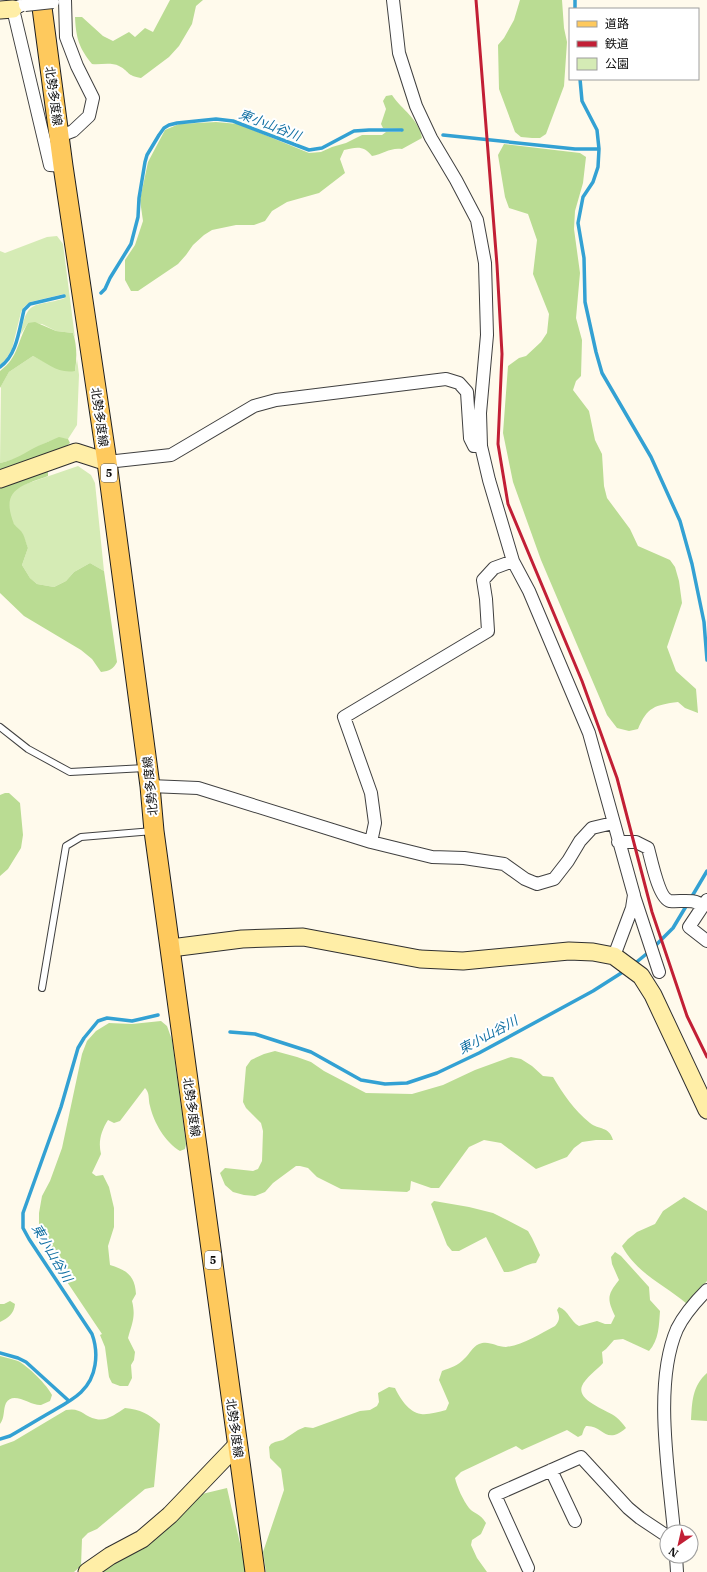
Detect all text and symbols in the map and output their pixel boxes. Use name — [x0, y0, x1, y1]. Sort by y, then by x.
legend — [569, 8, 699, 80]
text: 道路 — [605, 16, 629, 31]
text: 鉄道 — [605, 36, 629, 51]
text: 公園 — [605, 56, 629, 71]
street label: 北勢多度線 — [42, 65, 66, 127]
water label: 東小山谷川 — [237, 105, 305, 145]
street label: 北勢多度線 — [88, 386, 112, 448]
road number: 5 — [101, 464, 117, 482]
street label: 北勢多度線 — [139, 755, 161, 817]
water label: 東小山谷川 — [455, 1011, 522, 1058]
street label: 北勢多度線 — [180, 1076, 204, 1138]
water label: 東小山谷川 — [28, 1221, 77, 1287]
road number: 5 — [205, 1251, 221, 1269]
street label: 北勢多度線 — [223, 1397, 247, 1459]
north arrow — [659, 1524, 699, 1564]
text: N — [666, 1544, 681, 1561]

